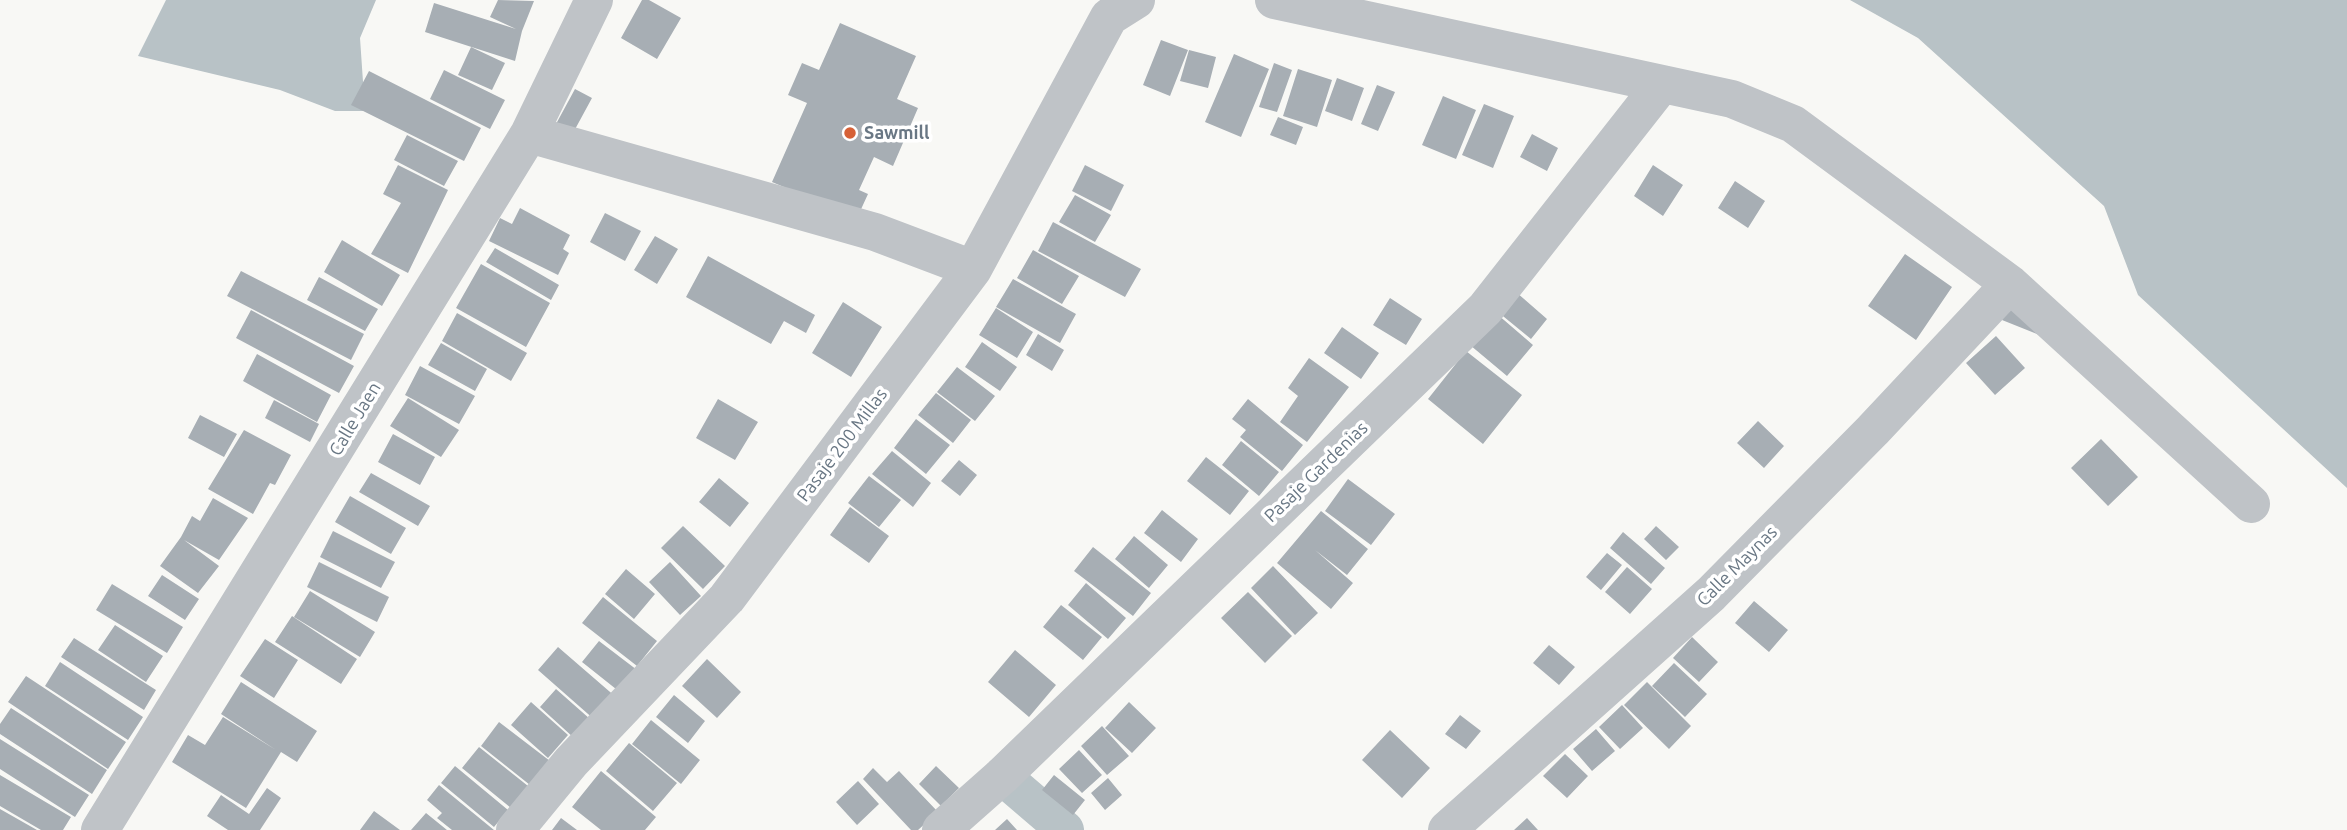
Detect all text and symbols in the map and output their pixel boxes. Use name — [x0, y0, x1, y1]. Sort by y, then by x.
place label: Sawmill — [864, 122, 930, 144]
marker: Sawmill — [842, 125, 858, 141]
street label: Calle Jaen — [325, 378, 385, 460]
street label: Pasaje 200 Millas — [792, 384, 892, 506]
street label: Pasaje Gardenias — [1260, 417, 1372, 527]
street label: Calle Maynas — [1692, 521, 1782, 611]

